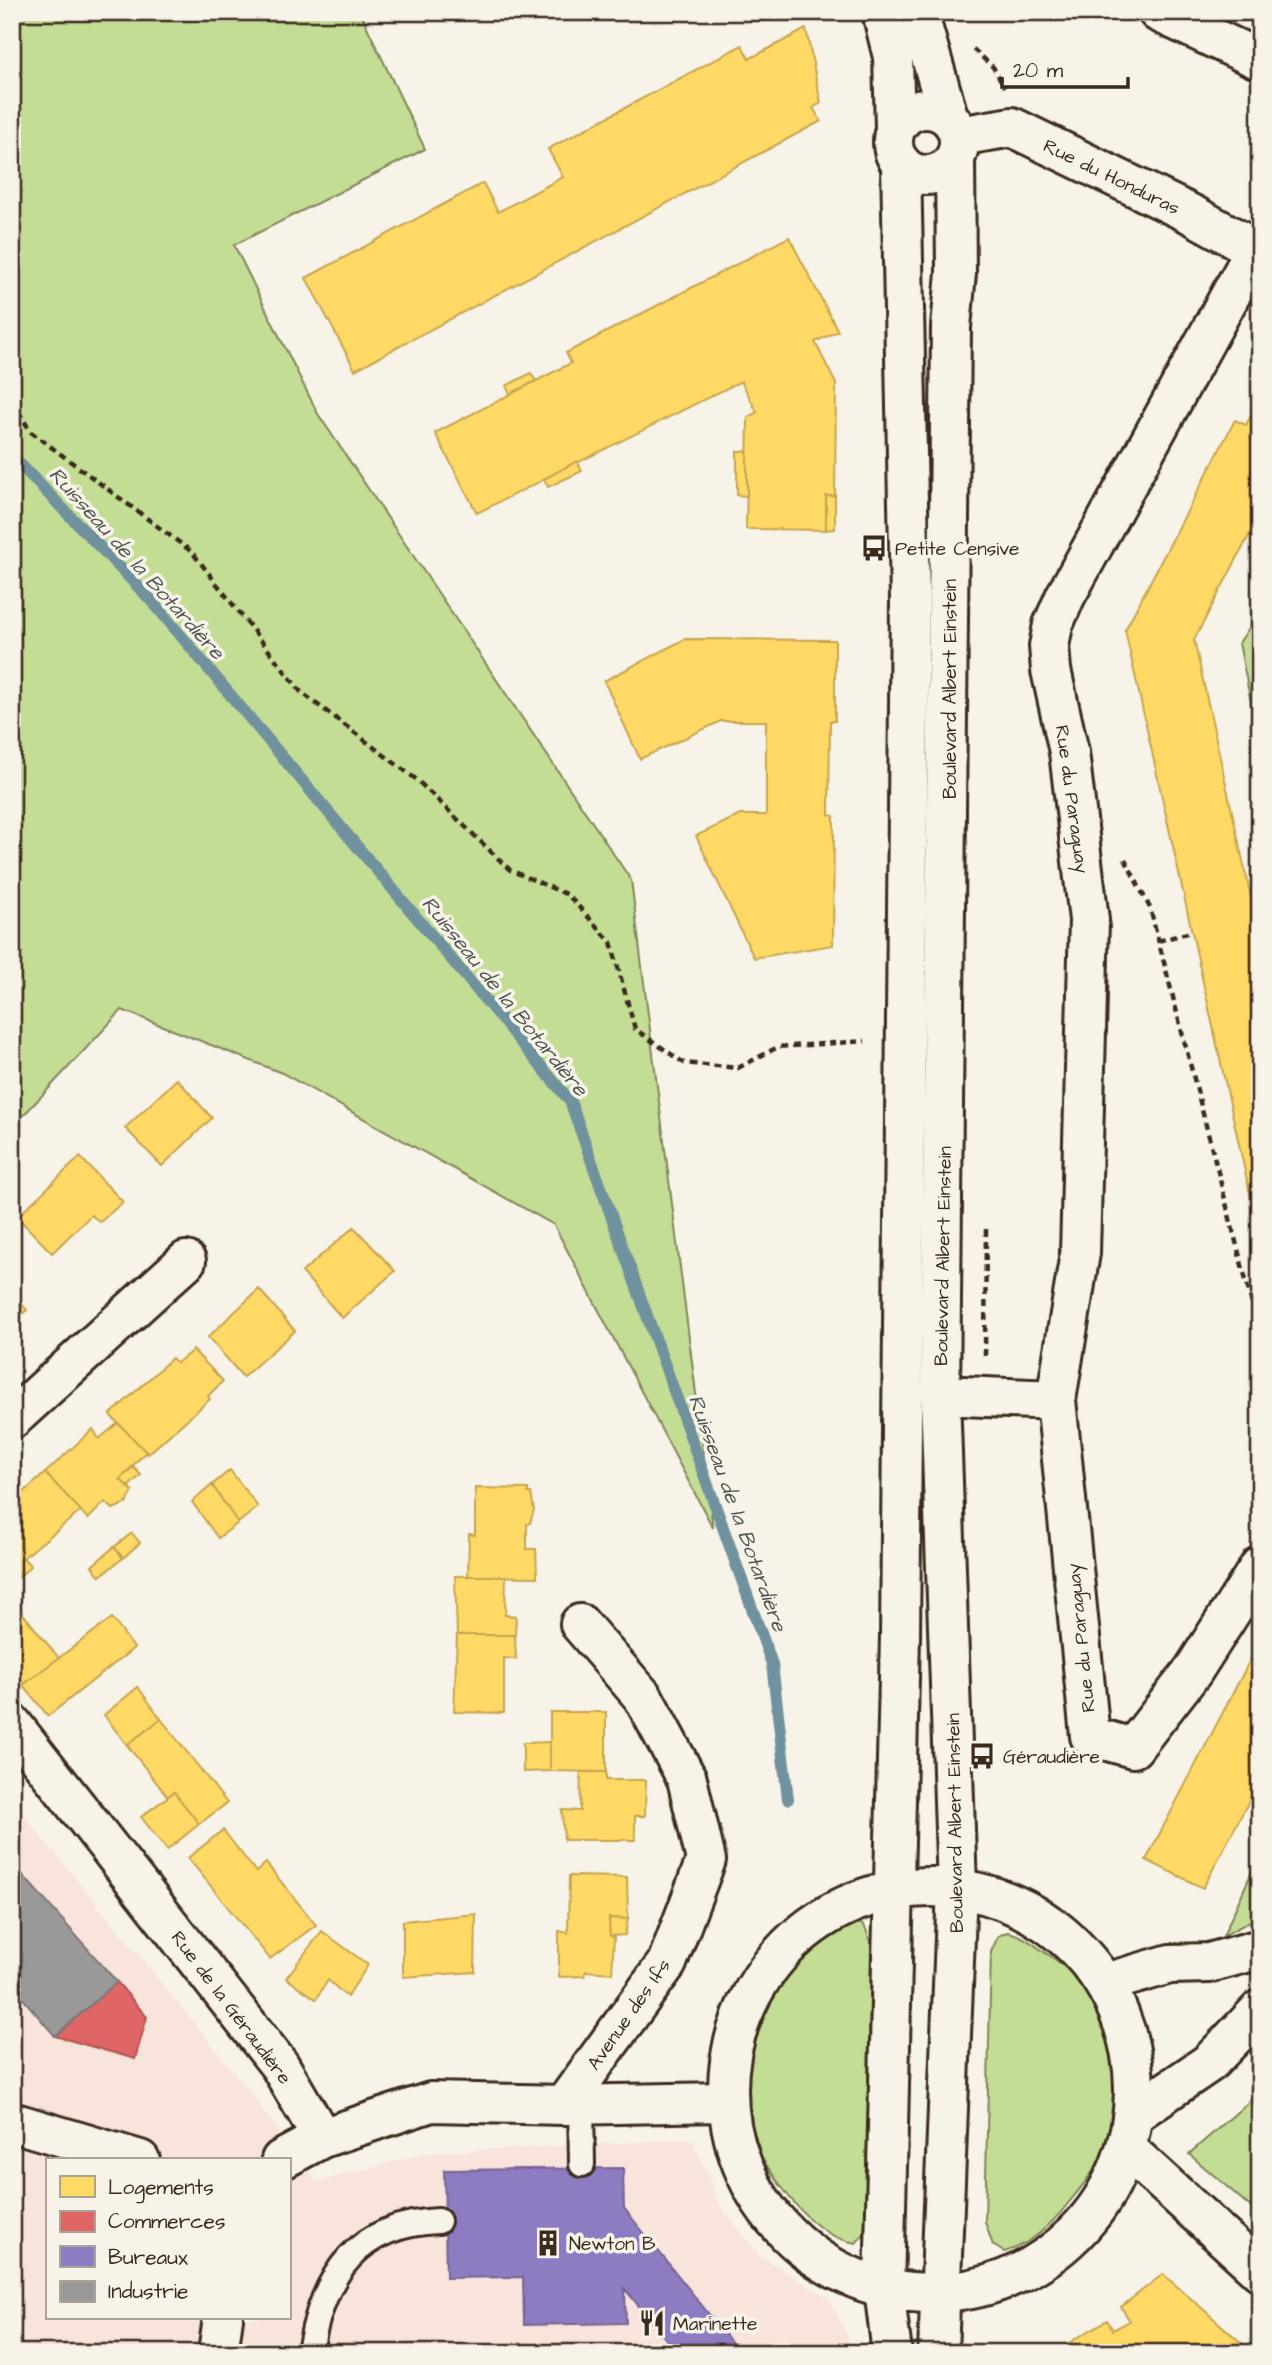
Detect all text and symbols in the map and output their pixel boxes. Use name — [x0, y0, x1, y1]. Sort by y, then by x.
scale bar — [1002, 46, 1128, 90]
text: 20 m — [1013, 56, 1064, 85]
street label: Rue du Honduras — [1039, 133, 1184, 222]
water label: Ruisseau de la Botardière — [42, 461, 232, 667]
bus stop icon: Petite Censive — [859, 533, 889, 563]
place label: Petite Censive — [895, 536, 1019, 563]
street label: Boulevard Albert Einstein — [937, 579, 964, 799]
street label: Rue du Paraguay — [1047, 723, 1095, 876]
water label: Ruisseau de la Botardière — [415, 890, 595, 1104]
street label: Boulevard Albert Einstein — [928, 1146, 959, 1366]
water label: Ruisseau de la Botardière — [681, 1391, 794, 1637]
street label: Rue du Paraguay — [1060, 1561, 1104, 1714]
street label: Boulevard Albert Einstein — [940, 1713, 971, 1933]
bus stop icon: Géraudière — [967, 1741, 997, 1771]
place label: Géraudière — [1003, 1744, 1100, 1771]
street label: Rue de la Géraudière — [164, 1926, 298, 2090]
street label: Avenue des Ifs — [581, 1954, 678, 2076]
legend — [46, 2158, 290, 2320]
text: Logements — [108, 2173, 214, 2204]
text: Commerces — [108, 2207, 226, 2236]
building icon: Newton B — [533, 2228, 563, 2258]
place label: Newton B — [569, 2231, 656, 2258]
text: Bureaux — [108, 2243, 188, 2272]
text: Industrie — [108, 2277, 188, 2306]
restaurant icon: Marinette — [637, 2308, 667, 2338]
place label: Marinette — [673, 2311, 757, 2338]

